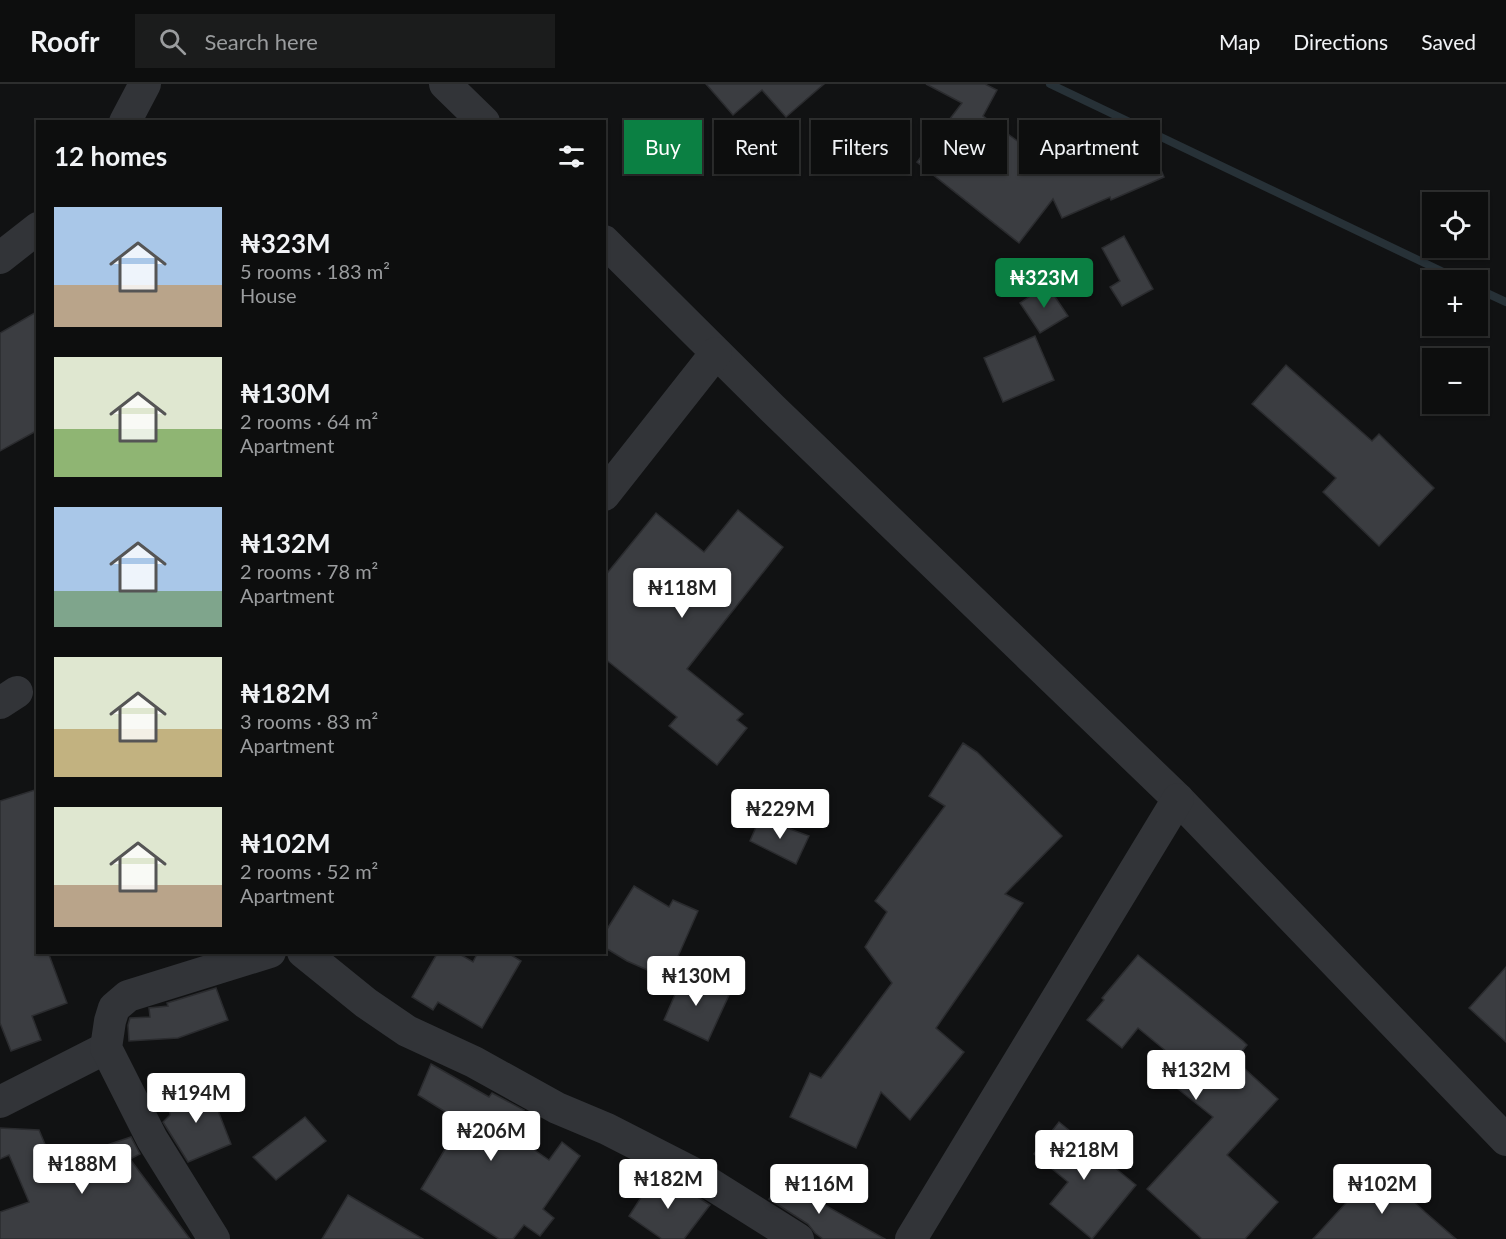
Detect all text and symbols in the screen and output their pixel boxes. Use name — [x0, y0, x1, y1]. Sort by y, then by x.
search box — [135, 14, 555, 68]
text: Roofr — [30, 24, 99, 58]
icon: search — [156, 25, 189, 58]
text: Search here — [204, 28, 318, 55]
text: Map — [1219, 29, 1260, 54]
text: Directions — [1293, 29, 1388, 54]
text: Saved — [1421, 29, 1476, 54]
chip: Buy — [624, 120, 702, 174]
chip: Rent — [714, 120, 799, 174]
chip: Filters — [811, 120, 910, 174]
chip: New — [922, 120, 1007, 174]
chip: Apartment — [1019, 120, 1160, 174]
text: 12 homes — [54, 140, 167, 172]
icon: filters — [555, 140, 588, 173]
map controls — [1422, 192, 1488, 414]
button: locate — [1422, 192, 1488, 258]
text: ₦323M — [240, 227, 331, 259]
icon: home — [102, 231, 174, 303]
pin: ₦323M — [1002, 258, 1086, 309]
text: 5 rooms · 183 m² — [240, 259, 390, 283]
text: ₦323M — [1009, 265, 1079, 289]
button: + — [1422, 270, 1488, 336]
text: House — [240, 283, 297, 307]
button: − — [1422, 348, 1488, 414]
text: ₦130M — [240, 377, 331, 409]
icon: home — [102, 381, 174, 453]
text: 2 rooms · 64 m² — [240, 409, 378, 433]
text: Apartment — [240, 433, 334, 457]
text: ₦132M — [240, 527, 331, 559]
icon: home — [102, 531, 174, 603]
text: 2 rooms · 78 m² — [240, 559, 378, 583]
pin: ₦118M — [640, 568, 724, 619]
text: ₦118M — [647, 575, 717, 599]
text: Apartment — [240, 583, 334, 607]
text: ₦182M — [240, 677, 331, 709]
icon: home — [102, 681, 174, 753]
text: 3 rooms · 83 m² — [240, 709, 378, 733]
text: Apartment — [240, 733, 334, 757]
pin: ₦229M — [738, 789, 822, 840]
text: ₦229M — [745, 796, 815, 820]
text: ₦102M — [240, 827, 331, 859]
icon: home — [102, 831, 174, 903]
text: 2 rooms · 52 m² — [240, 859, 378, 883]
text: Apartment — [240, 883, 334, 907]
pin: ₦130M — [654, 956, 738, 1007]
text: ₦130M — [661, 963, 731, 987]
pin: ₦132M — [1154, 1050, 1238, 1101]
text: ₦132M — [1161, 1057, 1231, 1081]
pin: ₦194M — [154, 1073, 238, 1124]
text: ₦194M — [161, 1080, 231, 1104]
pin: ₦206M — [449, 1111, 533, 1162]
text: ₦206M — [456, 1118, 526, 1142]
pin: ₦218M — [1042, 1130, 1126, 1181]
text: ₦218M — [1049, 1137, 1119, 1161]
pin: ₦188M — [40, 1144, 124, 1195]
text: ₦188M — [47, 1151, 117, 1175]
pin: ₦182M — [626, 1159, 710, 1210]
pin: ₦116M — [777, 1164, 861, 1215]
pin: ₦102M — [1340, 1164, 1424, 1215]
text: ₦182M — [633, 1166, 703, 1190]
text: ₦116M — [784, 1171, 854, 1195]
text: ₦102M — [1347, 1171, 1417, 1195]

